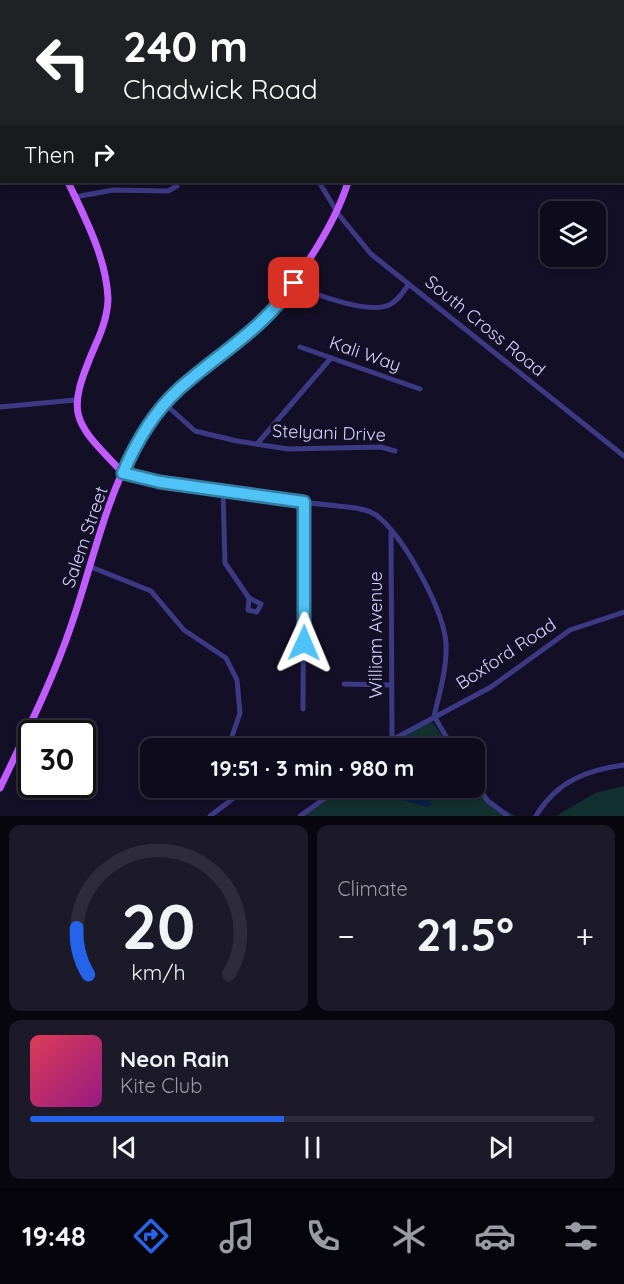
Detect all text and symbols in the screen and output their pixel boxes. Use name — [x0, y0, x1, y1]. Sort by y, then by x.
text: 240 m — [123, 20, 248, 73]
icon: left — [24, 24, 102, 102]
text: Chadwick Road — [123, 72, 318, 106]
icon: right — [87, 138, 120, 171]
text: Then — [24, 141, 75, 169]
map controls — [540, 201, 606, 267]
button: layers — [540, 201, 606, 267]
pin — [268, 257, 319, 308]
icon: arrive — [277, 266, 310, 299]
street label: South Cross Road — [421, 270, 550, 381]
street label: Kali Way — [326, 331, 404, 377]
street label: Stelyani Drive — [272, 419, 386, 446]
street label: Salem Street — [56, 483, 113, 591]
street label: William Avenue — [364, 571, 387, 699]
position arrow — [272, 611, 336, 675]
street label: Boxford Road — [451, 613, 560, 694]
speed limit sign: 30 — [18, 720, 96, 798]
text: 19:51 · 3 min · 980 m — [211, 754, 414, 782]
text: Climate — [338, 876, 408, 901]
text: 20 — [121, 887, 195, 965]
text: 21.5° — [416, 906, 514, 962]
text: − — [338, 915, 355, 956]
text: + — [575, 915, 594, 956]
text: km/h — [131, 959, 185, 985]
text: Neon Rain — [120, 1045, 229, 1073]
text: Kite Club — [120, 1073, 202, 1098]
icon: previous — [108, 1131, 141, 1164]
icon: pause — [296, 1131, 329, 1164]
icon: next — [484, 1131, 517, 1164]
icon: directions — [130, 1215, 172, 1257]
icon: music — [216, 1215, 258, 1257]
icon: phone — [302, 1215, 344, 1257]
icon: climate — [388, 1215, 430, 1257]
icon: car — [474, 1215, 516, 1257]
icon: filters — [560, 1215, 602, 1257]
text: 19:48 — [22, 1219, 86, 1253]

